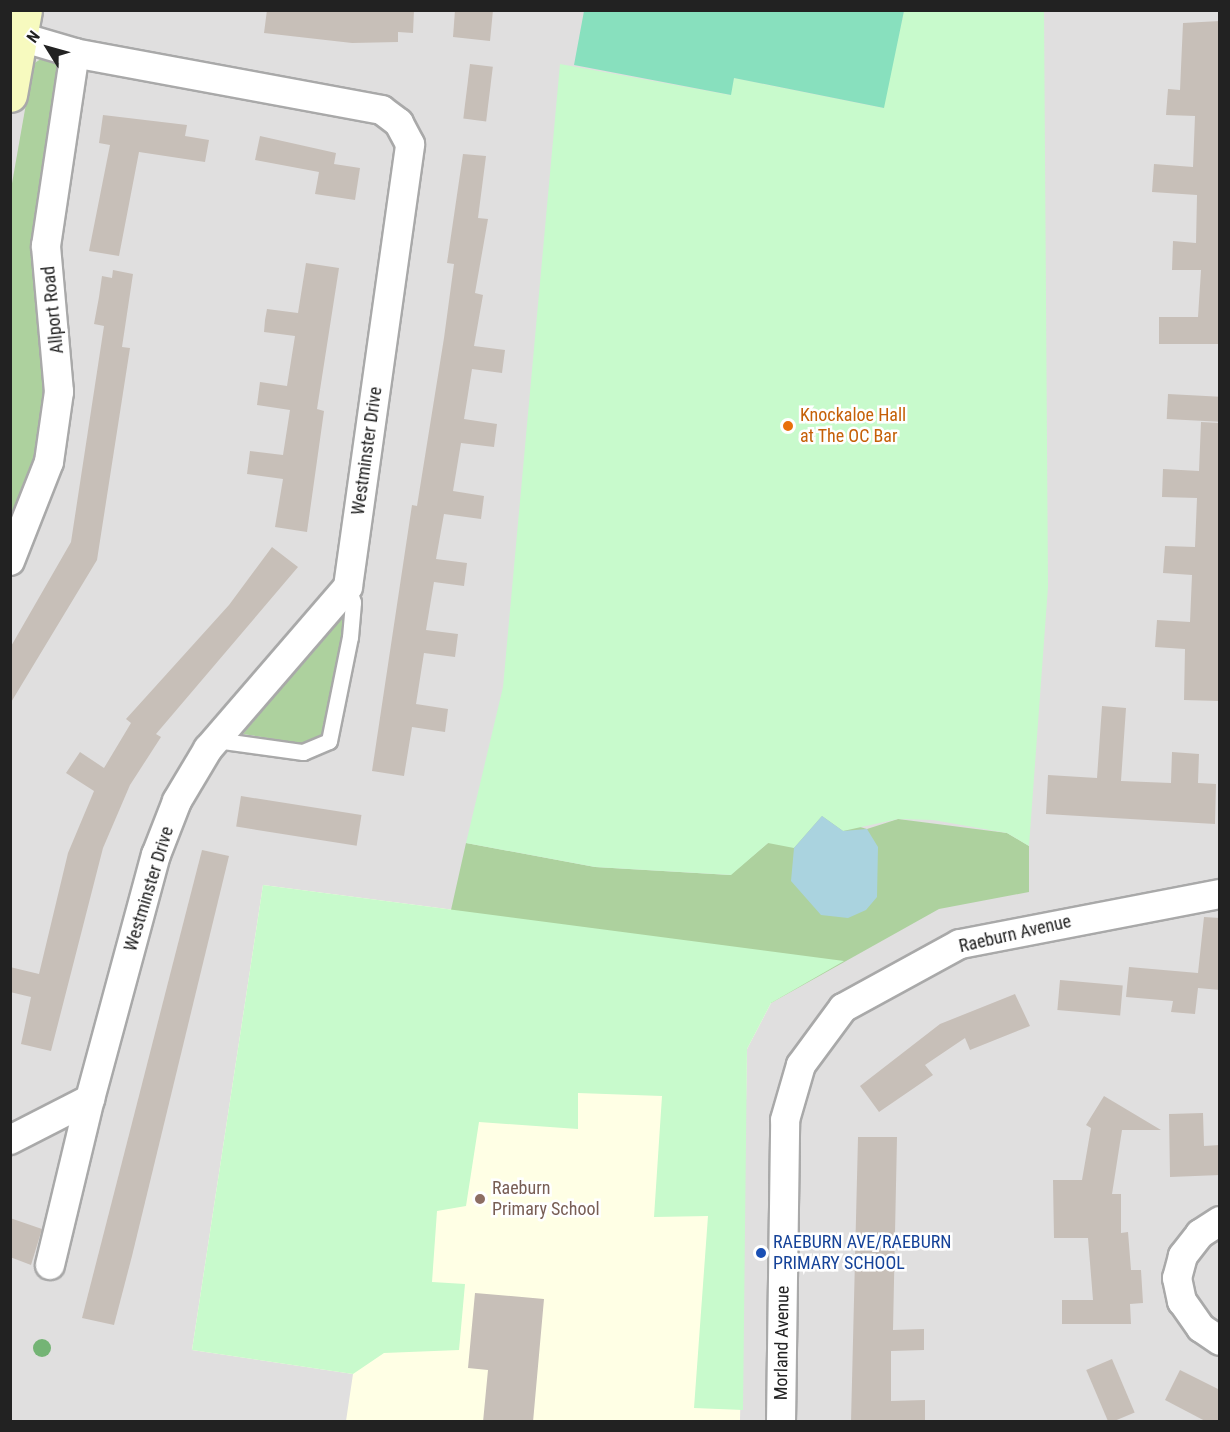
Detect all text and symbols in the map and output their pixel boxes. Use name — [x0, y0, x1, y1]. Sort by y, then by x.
north arrow — [18, 18, 78, 78]
text: N — [23, 27, 44, 47]
street label: Allport Road — [38, 265, 68, 355]
street label: Westminster Drive — [347, 385, 387, 517]
place label: Knockaloe Hall at The OC Bar — [800, 405, 906, 448]
marker: Knockaloe Hall at The OC Bar — [781, 419, 795, 433]
street label: Westminster Drive — [120, 824, 178, 954]
street label: Raeburn Avenue — [957, 911, 1073, 957]
place label: Raeburn Primary School — [492, 1178, 600, 1220]
marker: Raeburn Primary School — [473, 1192, 487, 1206]
place label: RAEBURN AVE/RAEBURN PRIMARY SCHOOL — [773, 1232, 952, 1274]
marker: RAEBURN AVE/RAEBURN PRIMARY SCHOOL — [754, 1246, 768, 1260]
street label: Morland Avenue — [770, 1286, 794, 1400]

